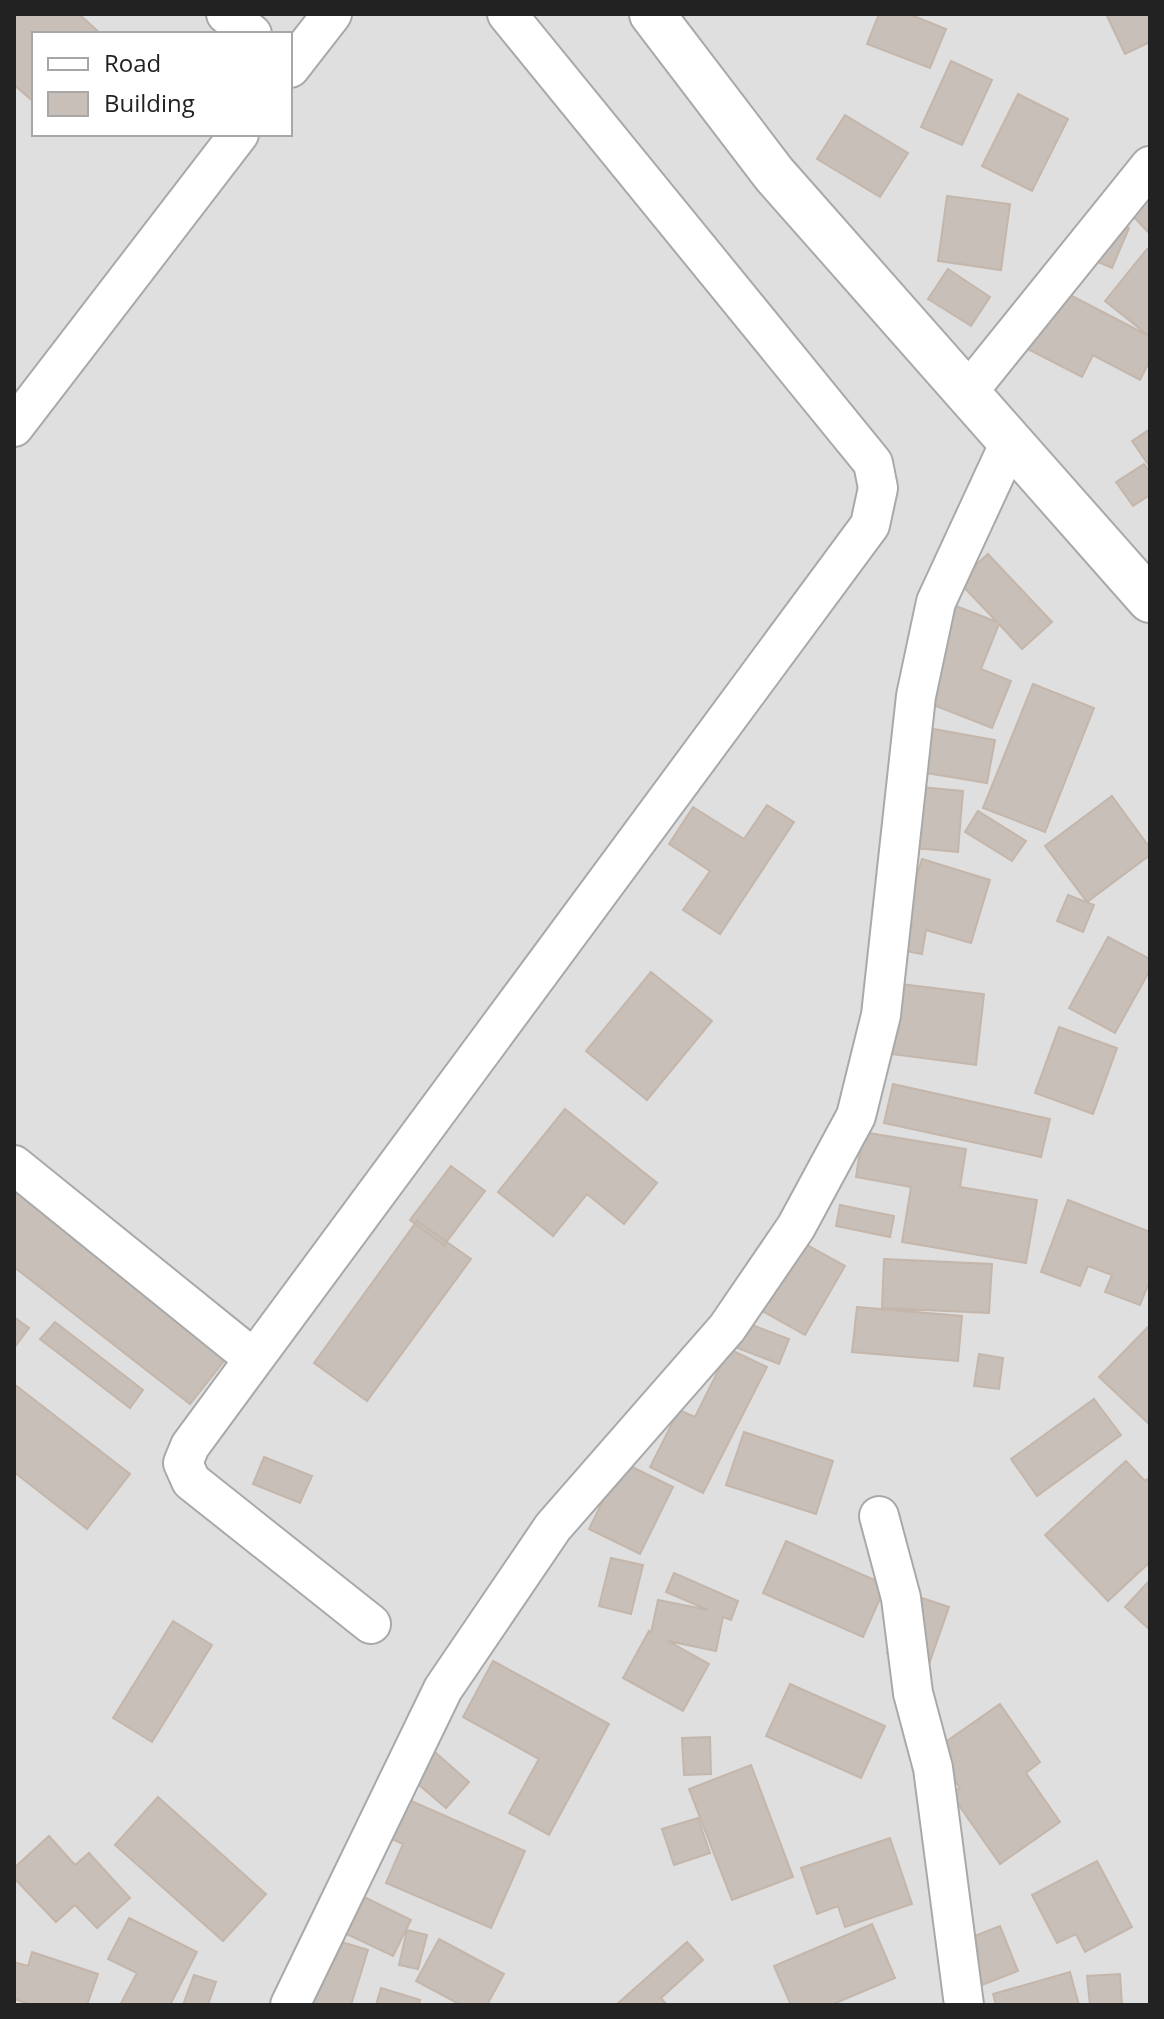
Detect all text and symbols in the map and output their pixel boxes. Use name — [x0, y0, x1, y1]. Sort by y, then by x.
legend — [32, 32, 292, 136]
text: Road — [104, 46, 161, 79]
text: Building — [104, 86, 195, 119]

